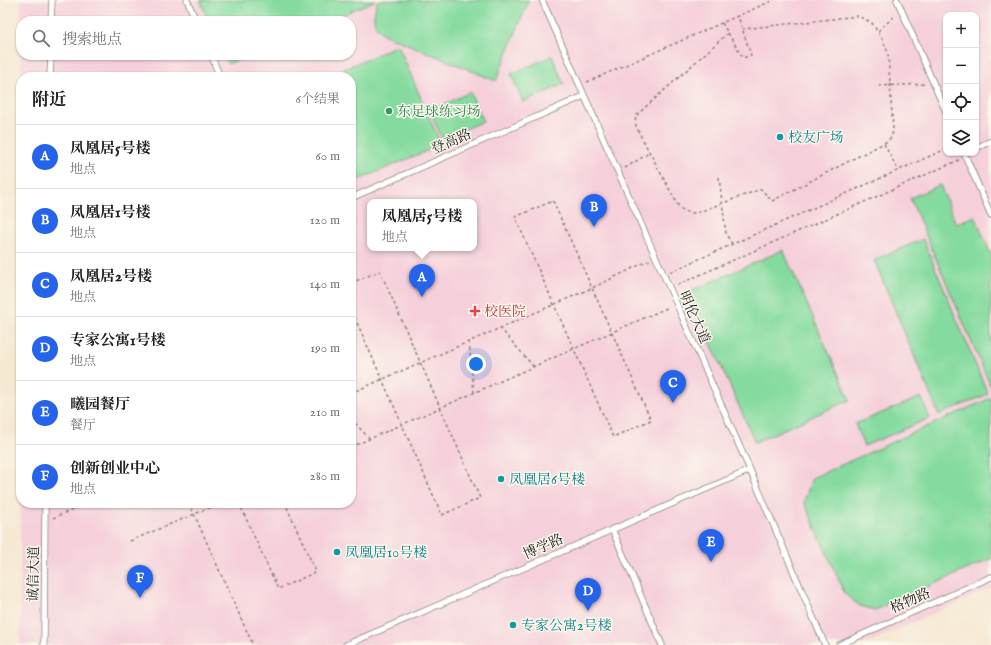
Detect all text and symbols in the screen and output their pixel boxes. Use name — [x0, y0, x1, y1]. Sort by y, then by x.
map controls — [943, 12, 979, 156]
button: + — [943, 12, 979, 48]
search box — [16, 16, 356, 60]
icon: search — [30, 27, 52, 49]
text: 搜索地点 — [62, 30, 122, 49]
button: − — [943, 48, 979, 84]
button: locate — [943, 84, 979, 120]
text: 附近 — [32, 90, 66, 111]
text: 6个结果 — [296, 91, 340, 108]
place label: 东足球练习场 — [397, 103, 481, 121]
marker: 东足球练习场 — [384, 106, 394, 116]
button: layers — [943, 120, 979, 156]
street label: 登高路 — [429, 125, 474, 159]
place label: 校友广场 — [788, 129, 844, 147]
marker: 校友广场 — [775, 132, 785, 142]
text: 凤凰居5号楼 — [70, 139, 150, 158]
text: A — [41, 148, 49, 165]
text: 60 m — [315, 148, 340, 165]
text: 地点 — [70, 161, 96, 178]
pin: B — [581, 194, 607, 227]
popup — [367, 199, 477, 251]
text: 凤凰居1号楼 — [70, 203, 151, 222]
text: 凤凰居5号楼 — [382, 207, 462, 226]
text: B — [41, 212, 49, 229]
text: 120 m — [310, 212, 340, 229]
text: 地点 — [70, 225, 96, 242]
text: 地点 — [382, 229, 408, 246]
pin: A — [409, 264, 435, 297]
text: 凤凰居2号楼 — [70, 267, 152, 286]
text: C — [40, 276, 50, 293]
text: 140 m — [310, 276, 340, 293]
street label: 明伦大道 — [674, 288, 714, 347]
text: 地点 — [70, 289, 96, 306]
place label: 校医院 — [484, 303, 526, 321]
marker: 校医院 — [469, 305, 481, 317]
text: 专家公寓1号楼 — [70, 331, 166, 350]
text: D — [40, 340, 50, 357]
text: 190 m — [310, 340, 340, 357]
text: 地点 — [70, 353, 96, 370]
your location — [466, 354, 486, 374]
pin: C — [660, 370, 686, 403]
text: 曦园餐厅 — [70, 395, 130, 414]
text: E — [40, 404, 50, 421]
text: 210 m — [310, 404, 340, 421]
text: 餐厅 — [70, 417, 96, 434]
text: 创新创业中心 — [70, 459, 160, 478]
text: F — [41, 468, 49, 485]
text: 280 m — [310, 468, 340, 485]
place label: 凤凰居6号楼 — [509, 471, 585, 489]
marker: 凤凰居6号楼 — [496, 474, 506, 484]
text: 地点 — [70, 481, 96, 498]
pin: E — [698, 529, 724, 562]
street label: 博学路 — [521, 530, 566, 564]
place label: 凤凰居10号楼 — [345, 544, 427, 562]
street label: 诚信大道 — [25, 546, 43, 602]
marker: 凤凰居10号楼 — [332, 547, 342, 557]
pin: F — [127, 565, 153, 598]
pin: D — [575, 578, 601, 611]
street label: 格物路 — [888, 584, 933, 618]
place label: 专家公寓2号楼 — [521, 617, 612, 635]
marker: 专家公寓2号楼 — [508, 620, 518, 630]

